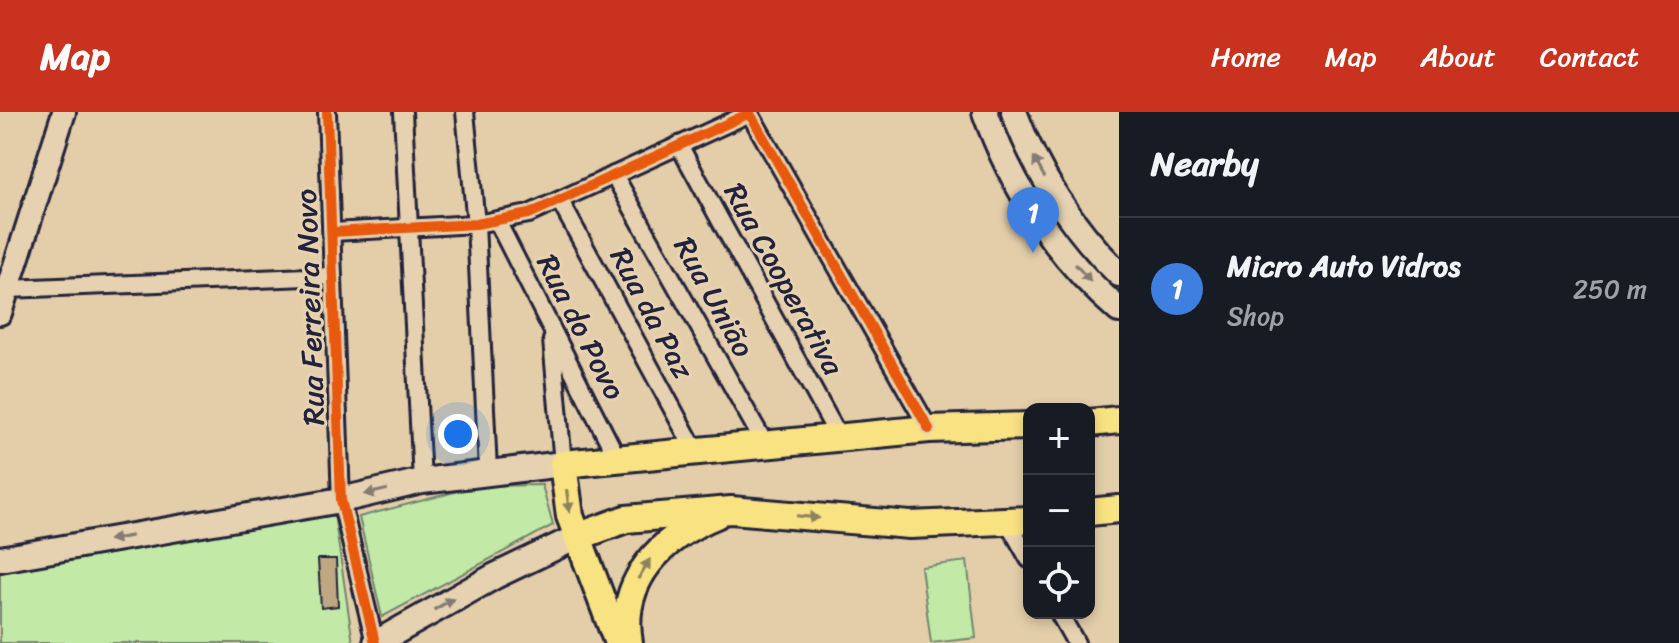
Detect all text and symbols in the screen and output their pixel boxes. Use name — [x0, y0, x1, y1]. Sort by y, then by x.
text: Map — [40, 23, 110, 90]
text: Home — [1211, 32, 1281, 81]
text: Map — [1325, 32, 1376, 81]
text: About — [1420, 32, 1496, 81]
text: Contact — [1540, 32, 1639, 81]
text: Nearby — [1151, 134, 1259, 194]
one-way arrow — [1032, 156, 1045, 179]
street label: Rua Cooperativa — [709, 172, 860, 386]
pin: 1 — [1007, 187, 1059, 253]
street label: Rua Ferreira Novo — [279, 188, 341, 426]
street label: Rua União — [658, 226, 770, 368]
street label: Rua da Paz — [595, 237, 710, 390]
text: Micro Auto Vidros — [1227, 239, 1461, 293]
street label: Rua do Povo — [521, 244, 641, 410]
one-way arrow — [1074, 263, 1091, 283]
text: 1 — [1171, 266, 1183, 312]
text: 250 m — [1573, 266, 1647, 312]
text: Shop — [1227, 293, 1284, 339]
map controls — [1023, 403, 1095, 619]
button: + — [1023, 403, 1095, 475]
your location — [438, 414, 478, 454]
button: − — [1023, 475, 1095, 547]
one-way arrow — [363, 486, 388, 498]
one-way arrow — [562, 489, 575, 514]
one-way arrow — [796, 511, 821, 524]
one-way arrow — [107, 533, 132, 545]
button: locate — [1023, 547, 1095, 619]
one-way arrow — [637, 558, 651, 580]
one-way arrow — [433, 598, 455, 612]

